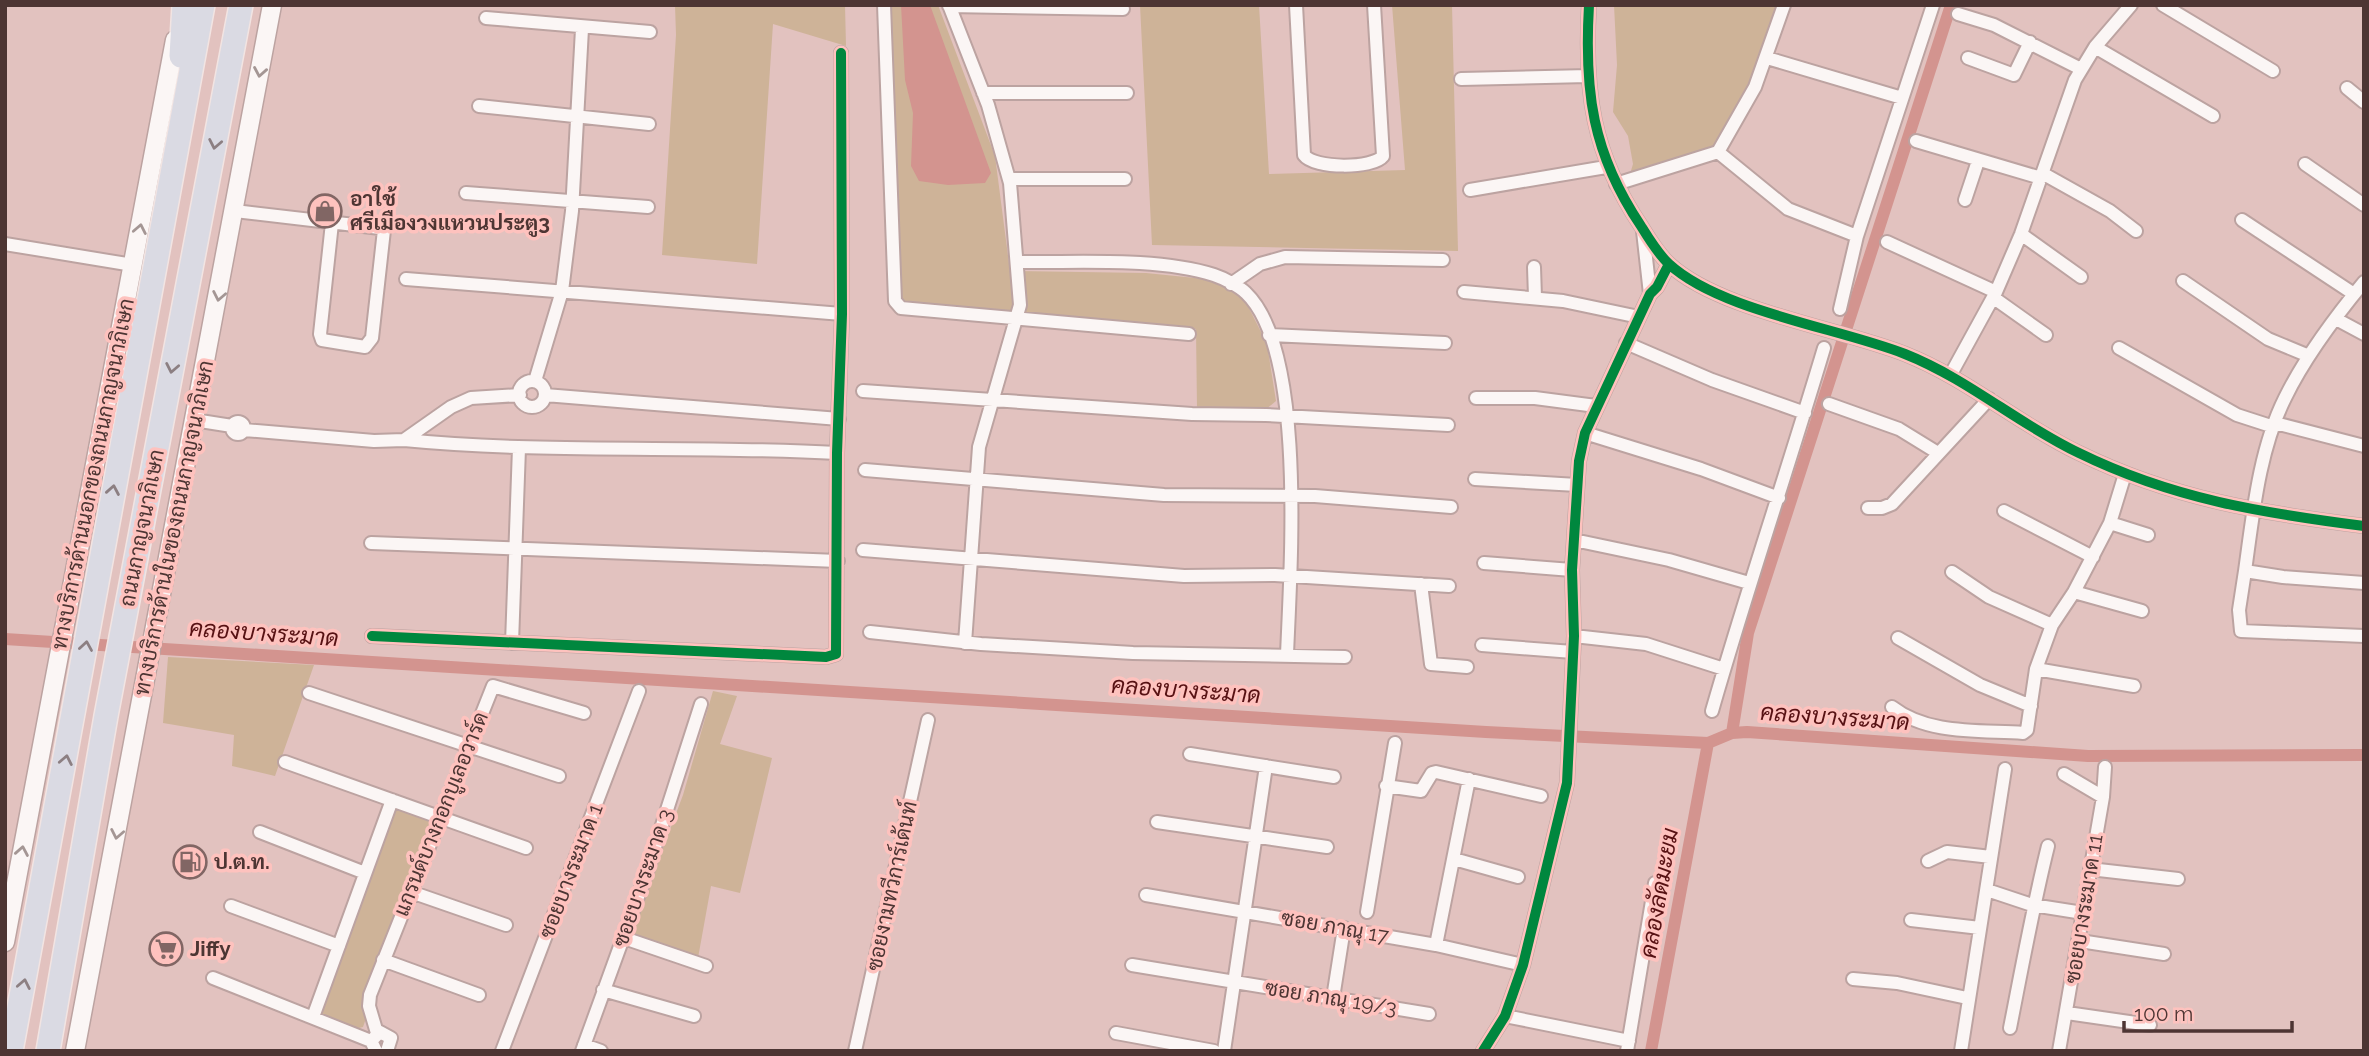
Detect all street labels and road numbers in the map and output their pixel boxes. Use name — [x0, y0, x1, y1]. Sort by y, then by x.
street label: ทางบริการด้านนอกของถนนกาญจนาภิเษก — [46, 296, 139, 652]
street label: ทางบริการด้านในของถนนกาญจนาภิเษก — [129, 358, 218, 698]
street label: ถนนกาญจนาภิเษก — [114, 447, 169, 609]
street label: แกรนด์บางกอกบูเลอวาร์ด — [387, 708, 496, 921]
street label: ซอยงามทวีการ์เด้นท์ — [860, 798, 922, 973]
street label: ซอยบางระมาด 1 — [533, 800, 608, 941]
street label: ซอยบางระมาด 3 — [607, 806, 678, 950]
street label: ซอยบางระมาด 11 — [2059, 833, 2108, 985]
street label: ซอย ภาณุ 17 — [1279, 905, 1392, 950]
street label: ซอย ภาณุ 19/3 — [1263, 975, 1399, 1022]

